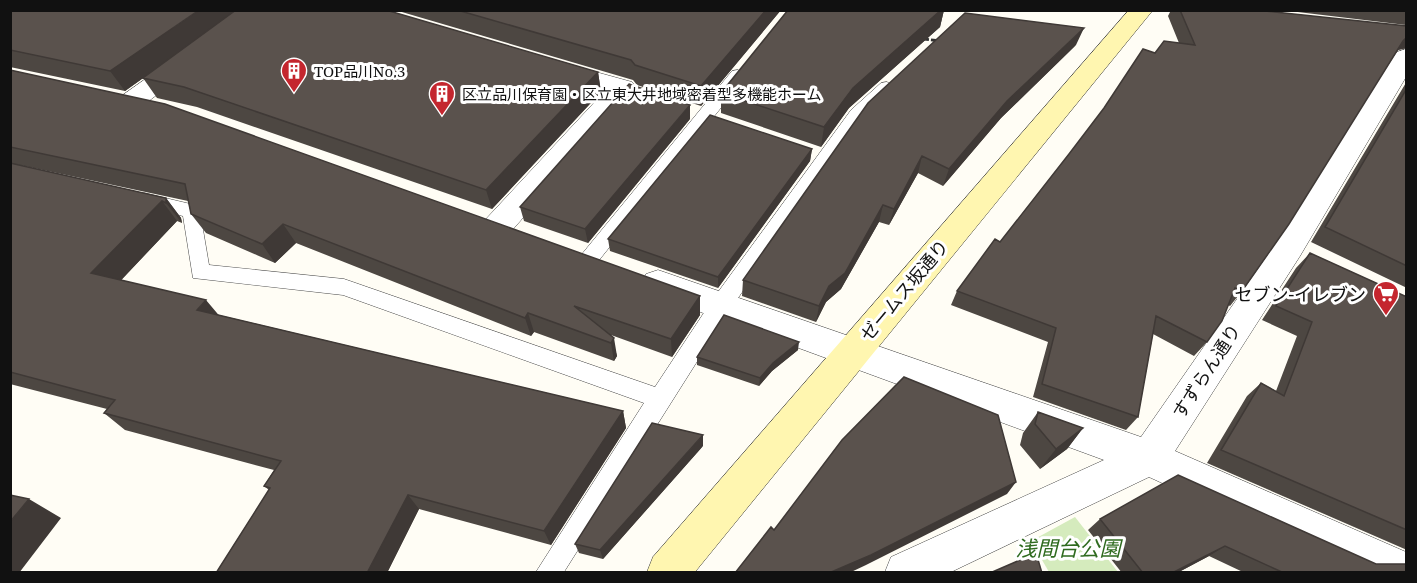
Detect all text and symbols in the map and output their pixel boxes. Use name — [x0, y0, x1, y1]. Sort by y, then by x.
building icon: TOP品川No.3 — [279, 56, 309, 94]
place label: TOP品川No.3 — [314, 61, 405, 81]
building icon: 区立品川保育園・区立東大井地域密着型多機能ホーム — [427, 79, 457, 117]
place label: 区立品川保育園・区立東大井地域密着型多機能ホーム — [462, 84, 822, 104]
street label: ゼームス坂通り — [854, 234, 954, 346]
supermarket icon: セブン-イレブン — [1371, 279, 1401, 317]
place label: セブン-イレブン — [1234, 282, 1366, 306]
street label: すずらん通り — [1167, 319, 1245, 423]
park label: 浅間台公園 — [1016, 534, 1123, 562]

